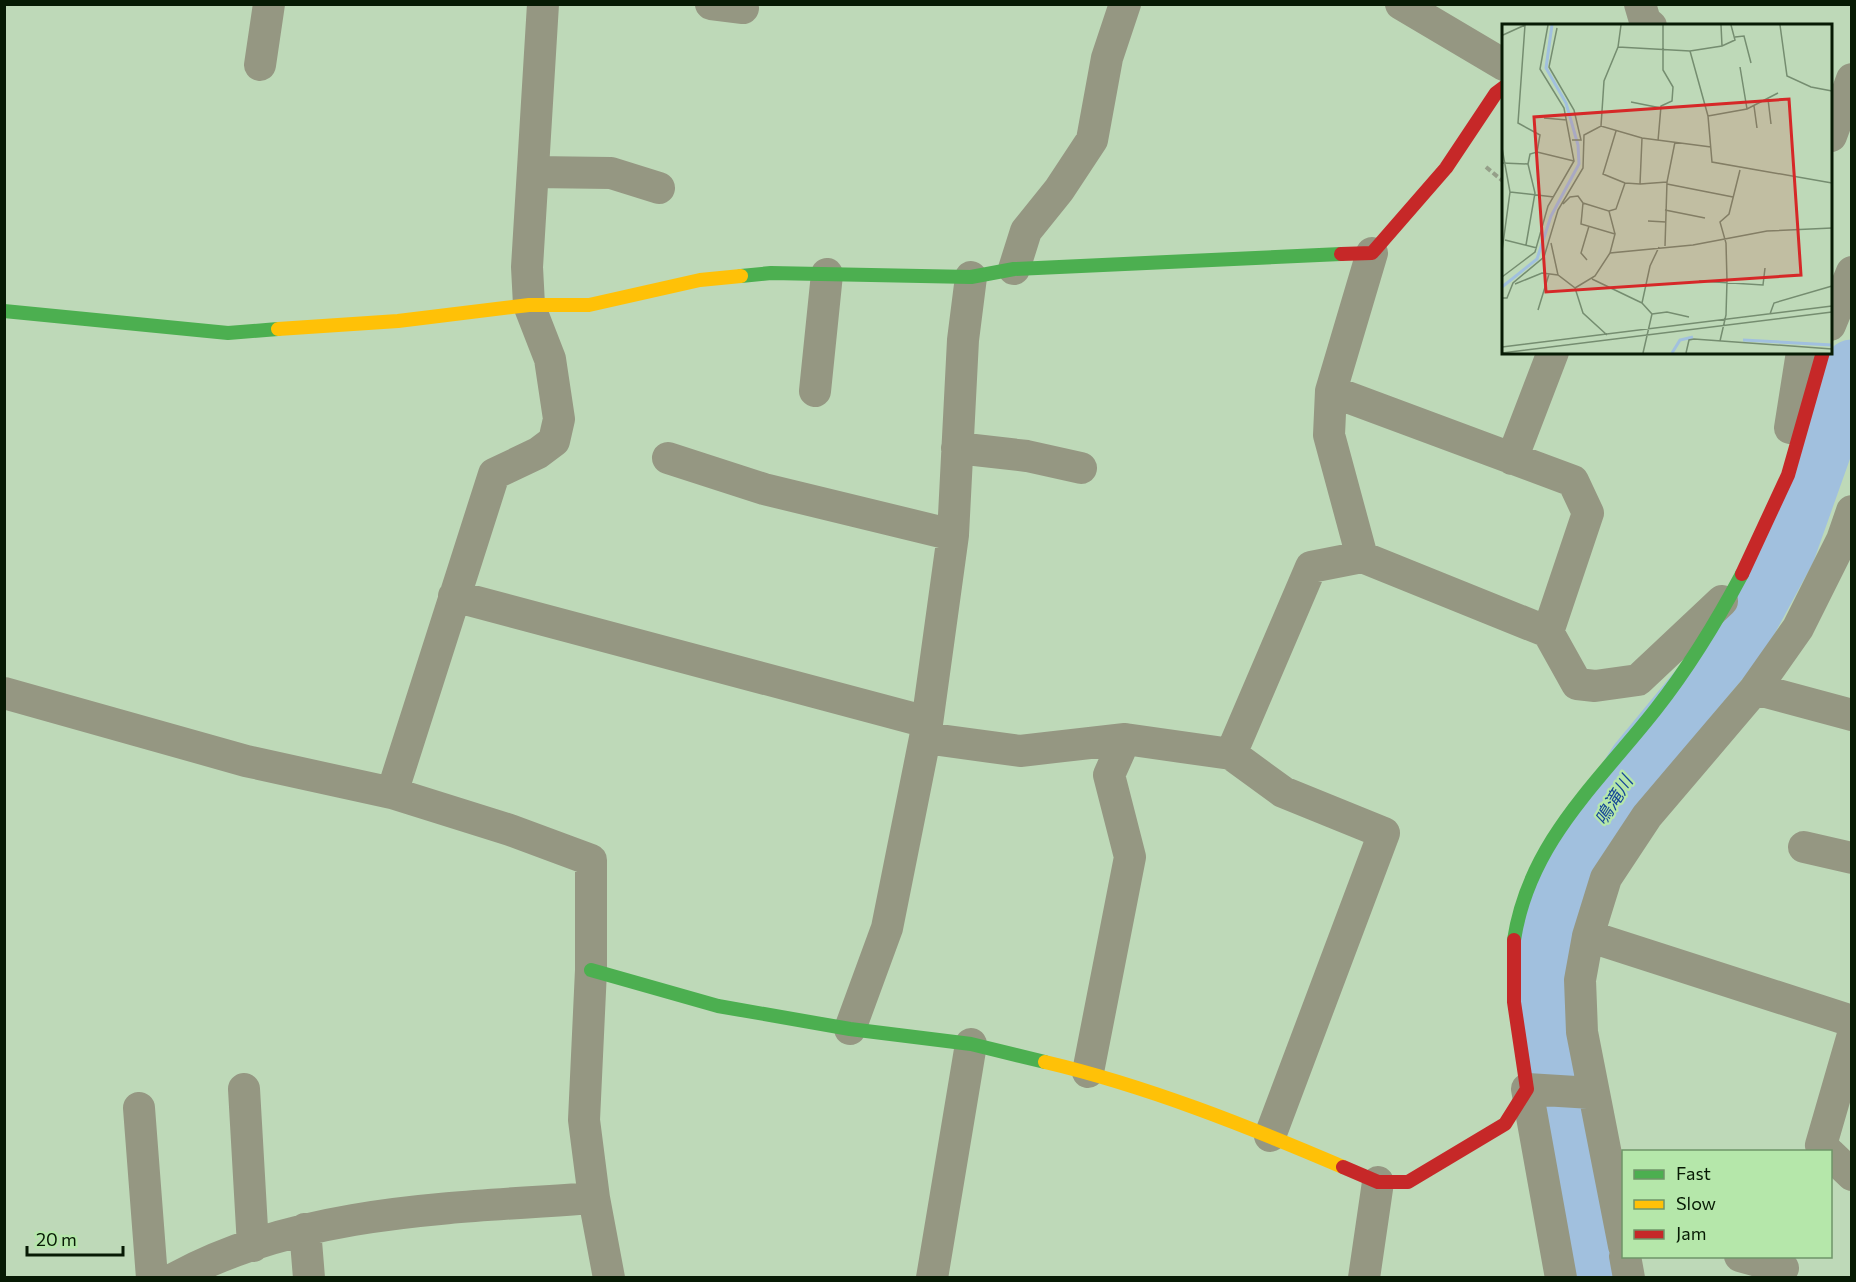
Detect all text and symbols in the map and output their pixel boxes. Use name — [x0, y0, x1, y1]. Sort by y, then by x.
inset map — [1502, 24, 1832, 354]
water label: 鳴滝川 — [1589, 770, 1638, 829]
legend — [1622, 1150, 1832, 1258]
text: Fast — [1676, 1162, 1711, 1184]
text: Slow — [1676, 1192, 1716, 1214]
scale bar — [27, 1219, 123, 1257]
text: Jam — [1676, 1222, 1706, 1244]
text: 20 m — [36, 1228, 77, 1250]

